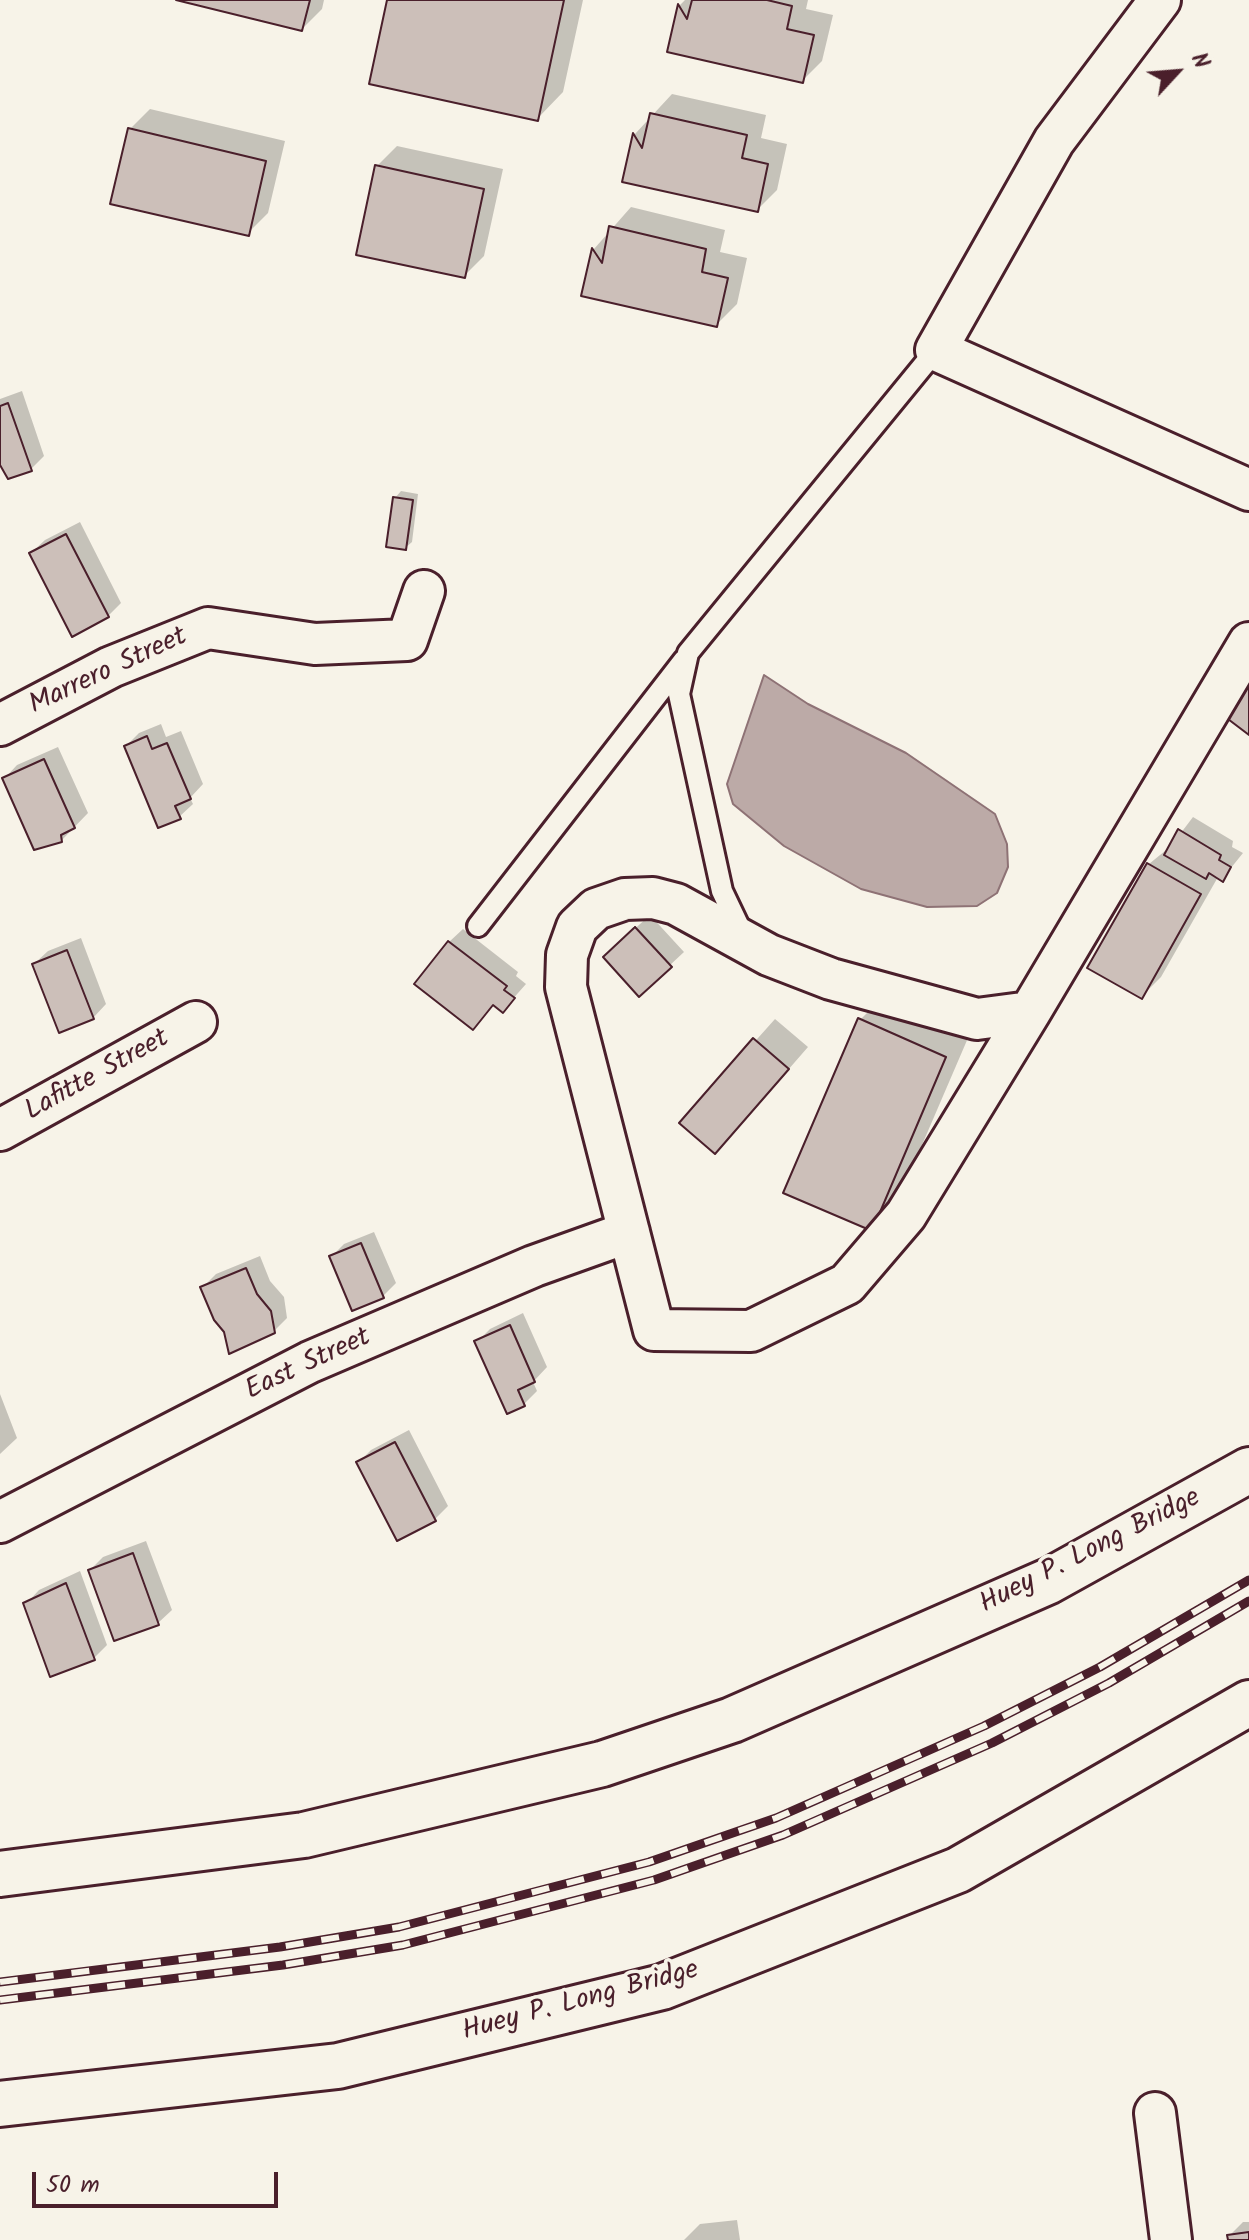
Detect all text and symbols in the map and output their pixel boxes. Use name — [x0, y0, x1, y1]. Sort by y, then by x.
north arrow — [1137, 32, 1217, 112]
text: N — [1180, 47, 1218, 75]
street label: Marrero Street — [25, 622, 193, 724]
street label: Lafitte Street — [20, 1024, 176, 1130]
street label: East Street — [241, 1322, 377, 1410]
street label: Huey P. Long Bridge — [975, 1483, 1207, 1623]
street label: Huey P. Long Bridge — [459, 1955, 703, 2051]
scale bar — [36, 2156, 282, 2206]
text: 50 m — [46, 2166, 100, 2205]

